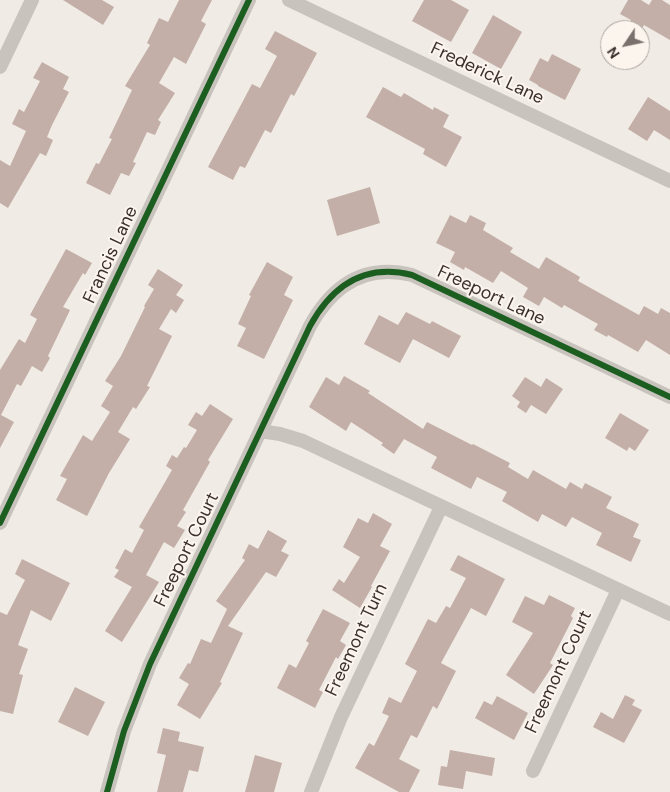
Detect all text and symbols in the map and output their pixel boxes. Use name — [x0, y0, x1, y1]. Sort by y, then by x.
north arrow — [600, 20, 650, 70]
street label: Frederick Lane — [427, 38, 547, 110]
text: N — [603, 44, 624, 62]
street label: Francis Lane — [79, 203, 143, 307]
street label: Freeport Lane — [434, 262, 548, 330]
street label: Freeport Court — [150, 489, 224, 611]
street label: Freemont Turn — [321, 580, 393, 700]
street label: Freemont Court — [521, 607, 597, 737]

